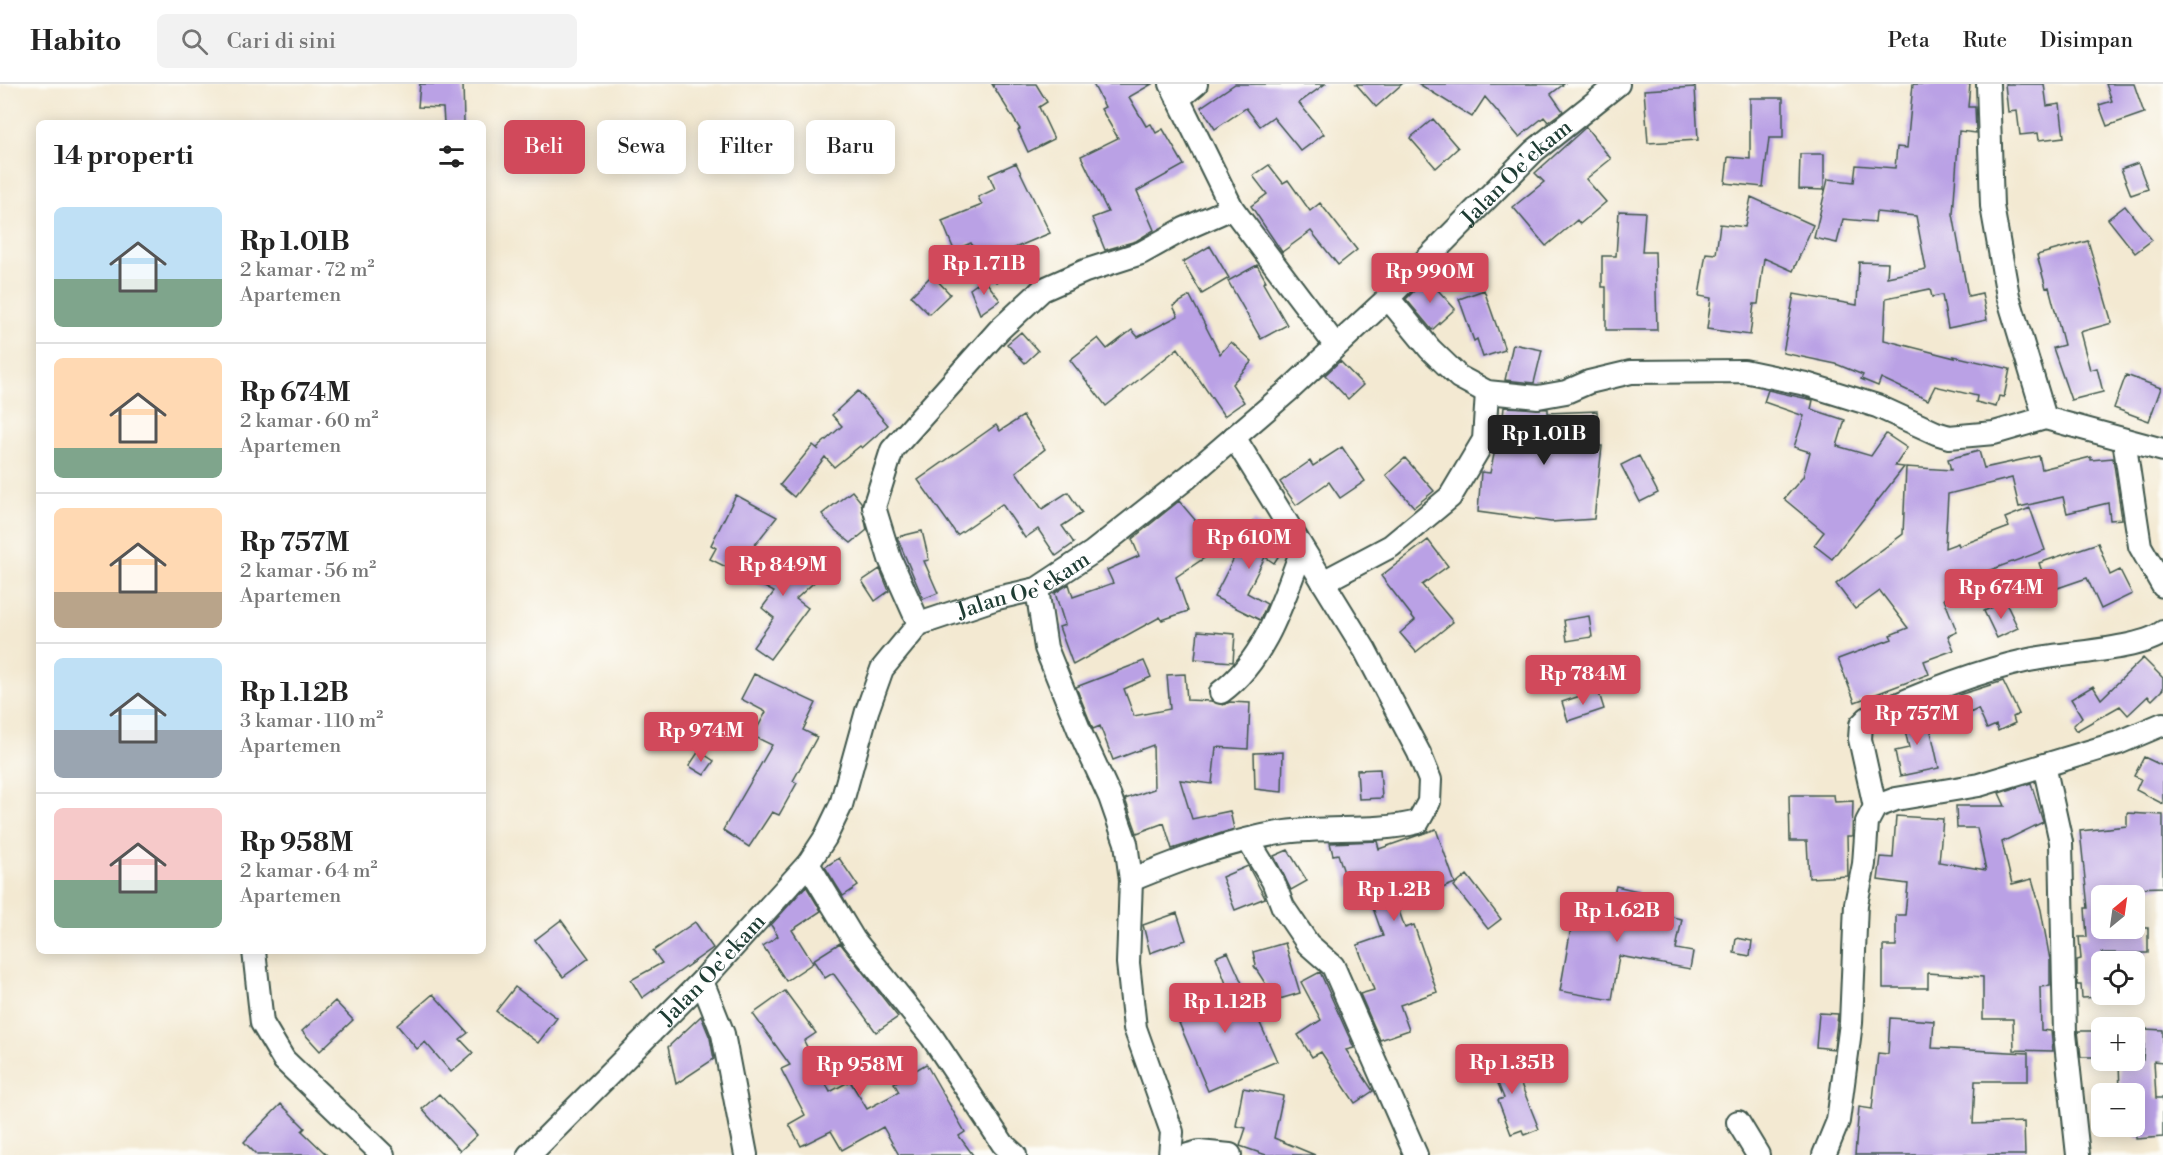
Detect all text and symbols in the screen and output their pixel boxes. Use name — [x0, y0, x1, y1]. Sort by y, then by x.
search box — [157, 14, 577, 68]
text: Habito — [30, 24, 121, 59]
icon: search — [178, 25, 211, 58]
text: Cari di sini — [226, 28, 336, 55]
text: Peta — [1888, 28, 1930, 54]
text: Rute — [1963, 28, 2007, 54]
text: Disimpan — [2040, 28, 2133, 54]
street label: Jalan Oe'ekam — [1455, 114, 1578, 232]
chip: Beli — [504, 120, 585, 174]
chip: Sewa — [597, 120, 686, 174]
chip: Filter — [698, 120, 794, 174]
chip: Baru — [806, 120, 895, 174]
text: 14 properti — [54, 140, 193, 172]
icon: filters — [435, 140, 468, 173]
text: Rp 1.01B — [240, 226, 350, 258]
icon: home — [102, 231, 174, 303]
pin: Rp 1.71B — [922, 245, 1046, 296]
text: Rp 1.71B — [943, 252, 1025, 277]
pin: Rp 990M — [1375, 253, 1485, 304]
text: 2 kamar · 72 m² — [240, 258, 374, 283]
text: Rp 990M — [1386, 260, 1474, 285]
text: Apartemen — [240, 283, 341, 308]
text: Rp 674M — [240, 377, 350, 409]
icon: home — [102, 382, 174, 454]
text: 2 kamar · 60 m² — [240, 409, 379, 434]
pin: Rp 1.01B — [1482, 415, 1606, 466]
text: Rp 1.01B — [1502, 422, 1586, 447]
text: Apartemen — [240, 434, 341, 459]
pin: Rp 610M — [1194, 519, 1304, 570]
text: Rp 610M — [1207, 526, 1291, 551]
text: Rp 757M — [240, 527, 349, 559]
icon: home — [102, 532, 174, 604]
pin: Rp 849M — [728, 546, 838, 597]
street label: Jalan Oe'ekam — [952, 546, 1095, 626]
text: Rp 849M — [739, 553, 827, 578]
text: 2 kamar · 56 m² — [240, 559, 376, 584]
pin: Rp 674M — [1946, 569, 2056, 620]
text: Rp 674M — [1959, 576, 2043, 601]
text: Apartemen — [240, 584, 341, 609]
pin: Rp 784M — [1528, 655, 1638, 706]
text: Rp 784M — [1539, 662, 1627, 687]
text: Rp 1.12B — [240, 677, 349, 709]
icon: home — [102, 682, 174, 754]
pin: Rp 757M — [1862, 695, 1972, 746]
text: Rp 757M — [1875, 702, 1959, 727]
text: 3 kamar · 110 m² — [240, 709, 383, 734]
pin: Rp 974M — [646, 712, 756, 763]
text: Rp 974M — [658, 719, 744, 744]
text: Apartemen — [240, 734, 341, 759]
text: Rp 958M — [240, 827, 353, 859]
icon: home — [102, 832, 174, 904]
text: 2 kamar · 64 m² — [240, 859, 378, 884]
pin: Rp 1.2B — [1339, 871, 1449, 922]
text: Rp 1.2B — [1357, 878, 1431, 903]
text: Apartemen — [240, 884, 341, 909]
north arrow — [2091, 885, 2145, 939]
map controls — [2091, 885, 2145, 1137]
pin: Rp 1.62B — [1555, 892, 1679, 943]
text: Rp 1.62B — [1574, 899, 1660, 924]
street label: Jalan Oe'ekam — [653, 908, 772, 1032]
button: locate — [2091, 951, 2145, 1005]
pin: Rp 1.12B — [1163, 983, 1287, 1034]
text: Rp 1.12B — [1183, 990, 1267, 1015]
button: + — [2091, 1017, 2145, 1071]
pin: Rp 1.35B — [1450, 1044, 1574, 1095]
pin: Rp 958M — [805, 1046, 915, 1097]
text: Rp 1.35B — [1469, 1051, 1555, 1076]
text: Rp 958M — [817, 1053, 903, 1078]
button: − — [2091, 1083, 2145, 1137]

